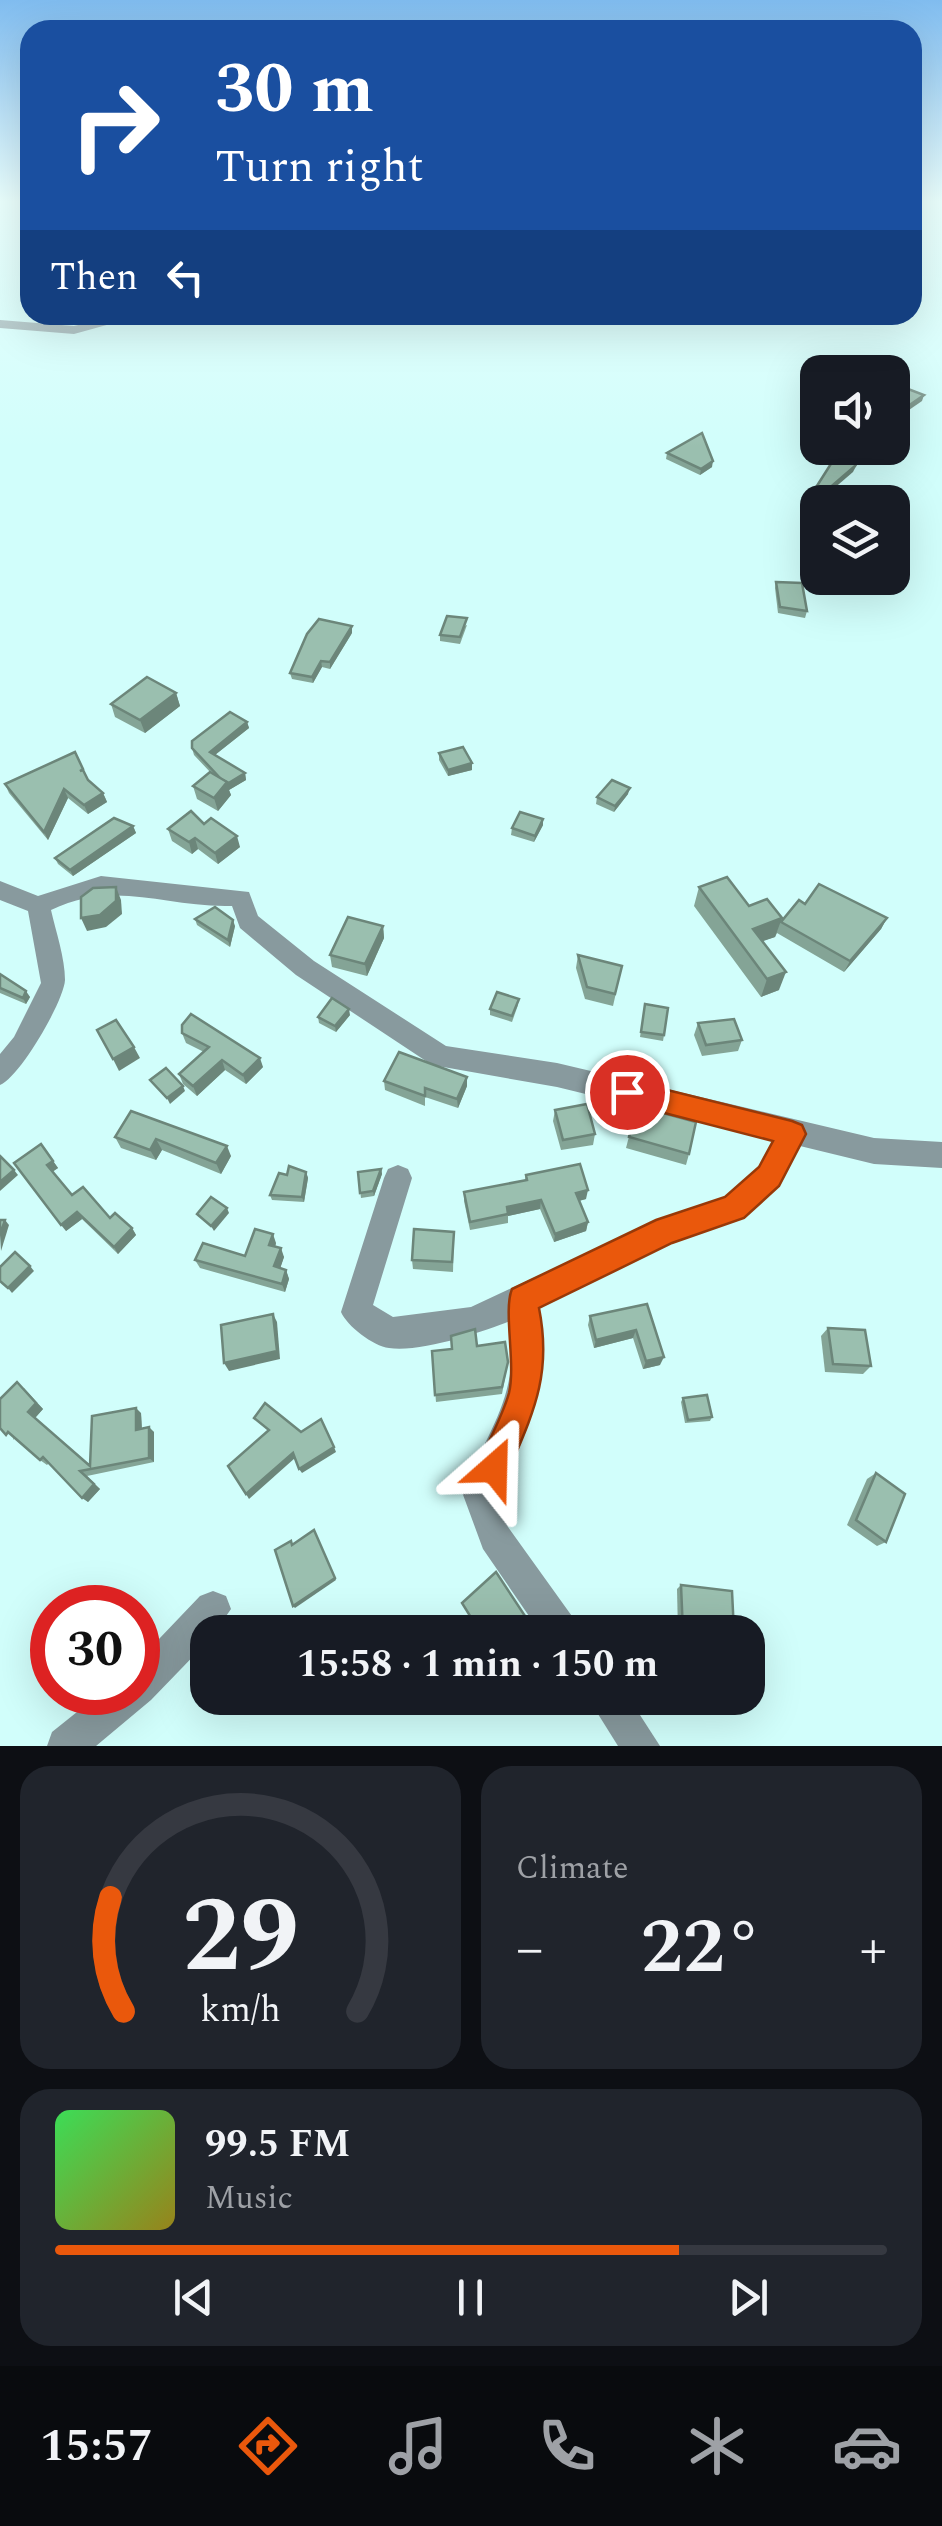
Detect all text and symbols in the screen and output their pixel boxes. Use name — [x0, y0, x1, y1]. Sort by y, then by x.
text: 30 m — [215, 37, 374, 143]
icon: right — [50, 60, 180, 190]
text: Turn right — [215, 133, 424, 202]
text: Then — [50, 249, 138, 307]
icon: left — [158, 250, 213, 305]
map controls — [800, 355, 910, 595]
button: sound — [800, 355, 910, 465]
button: layers — [800, 485, 910, 595]
pin — [585, 1050, 670, 1135]
icon: arrive — [600, 1065, 655, 1120]
position arrow — [442, 1416, 546, 1520]
speed limit sign: 30 — [30, 1585, 160, 1715]
text: 15:58 · 1 min · 150 m — [297, 1636, 658, 1694]
text: Climate — [516, 1844, 628, 1893]
text: 29 — [182, 1859, 299, 2017]
text: 22° — [641, 1892, 762, 2006]
text: − — [516, 1908, 544, 1991]
text: + — [859, 1908, 887, 1991]
text: km/h — [200, 1983, 281, 2038]
text: 99.5 FM — [205, 2116, 350, 2174]
text: Music — [205, 2174, 293, 2223]
icon: previous — [166, 2270, 221, 2325]
icon: pause — [443, 2270, 498, 2325]
icon: next — [721, 2270, 776, 2325]
icon: directions — [233, 2411, 303, 2481]
icon: music — [383, 2411, 453, 2481]
icon: phone — [532, 2411, 602, 2481]
icon: climate — [682, 2411, 752, 2481]
icon: car — [832, 2411, 902, 2481]
text: 15:57 — [40, 2412, 153, 2481]

